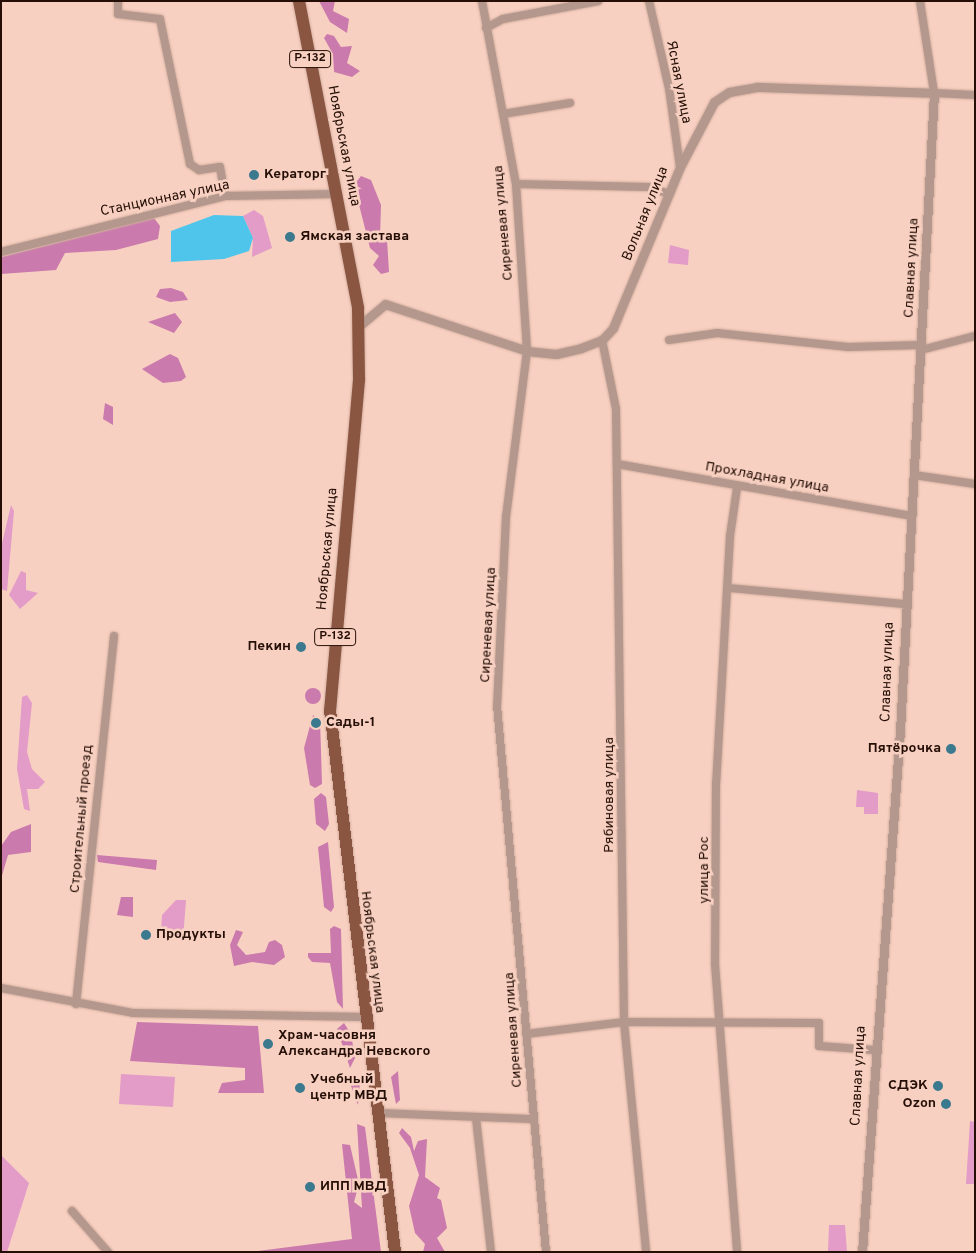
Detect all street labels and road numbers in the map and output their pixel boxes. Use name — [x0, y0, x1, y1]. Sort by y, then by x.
street label: Ясная улица — [662, 39, 694, 125]
road number: Р-132 — [289, 50, 331, 68]
street label: Ноябрьская улица — [323, 84, 363, 208]
street label: Вольная улица — [619, 164, 673, 264]
street label: Сиреневая улица — [491, 165, 517, 281]
street label: Станционная улица — [99, 177, 231, 221]
street label: Славная улица — [901, 218, 923, 318]
street label: Прохладная улица — [704, 459, 830, 497]
street label: Ноябрьская улица — [314, 487, 342, 611]
street label: Сиреневая улица — [478, 567, 500, 683]
street label: Славная улица — [878, 622, 898, 722]
road number: Р-132 — [314, 628, 356, 646]
street label: Рябиновая улица — [602, 737, 618, 853]
street label: Строительный проезд — [67, 744, 97, 894]
street label: улица Рос — [697, 836, 713, 904]
street label: Ноябрьская улица — [356, 890, 388, 1014]
street label: Сиреневая улица — [502, 972, 526, 1088]
street label: Славная улица — [848, 1026, 870, 1126]

